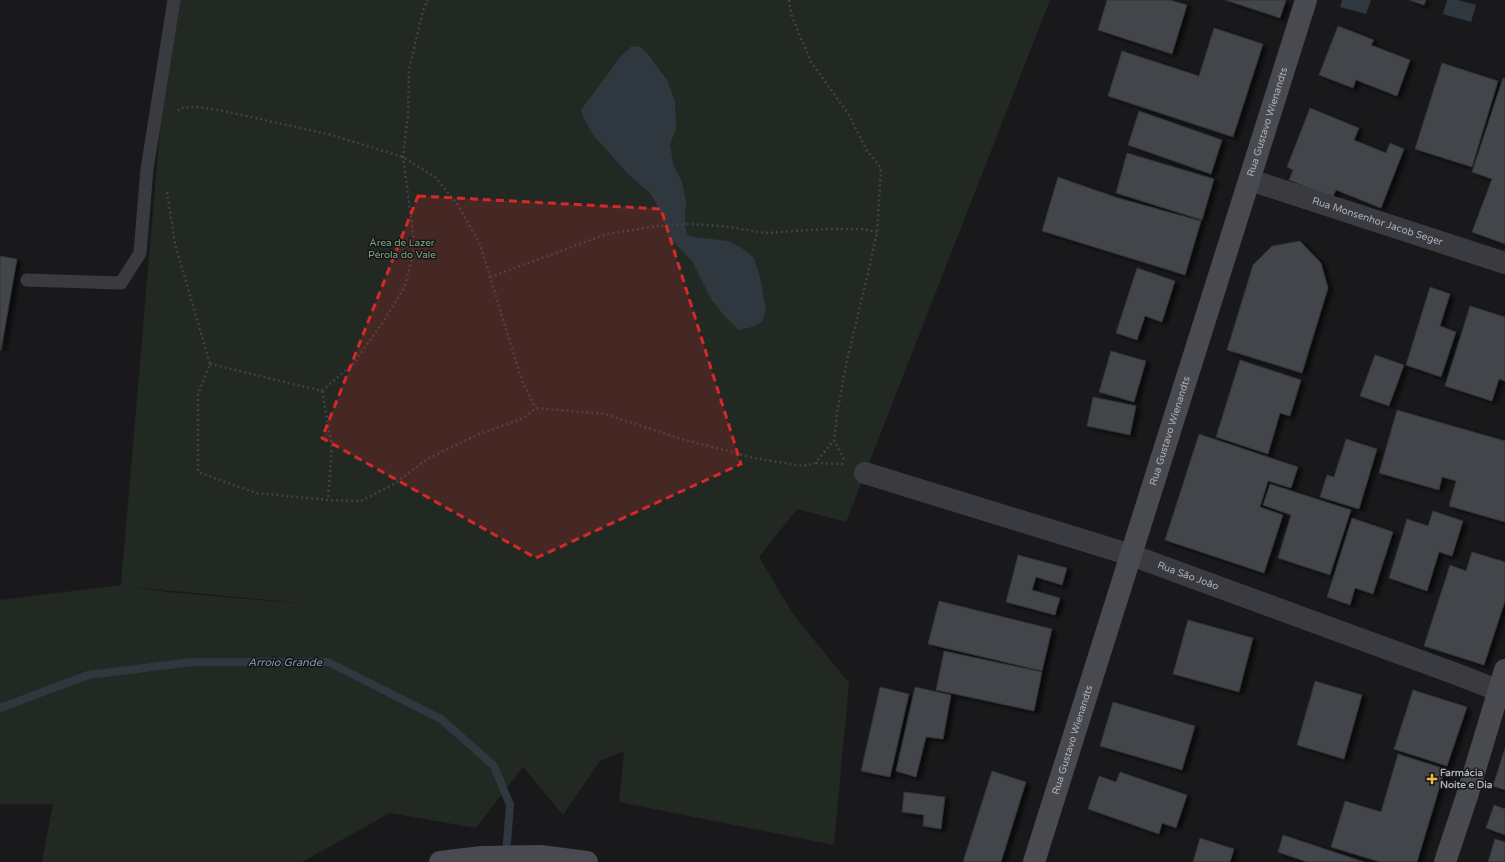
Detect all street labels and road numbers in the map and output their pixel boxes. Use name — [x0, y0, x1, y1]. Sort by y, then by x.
street label: Rua Gustavo Wienandts — [1245, 66, 1290, 178]
street label: Rua Monsenhor Jacob Seger — [1311, 195, 1444, 248]
street label: Rua Gustavo Wienandts — [1147, 375, 1193, 487]
street label: Rua São João — [1156, 559, 1220, 593]
street label: Rua Gustavo Wienandts — [1050, 684, 1095, 796]

